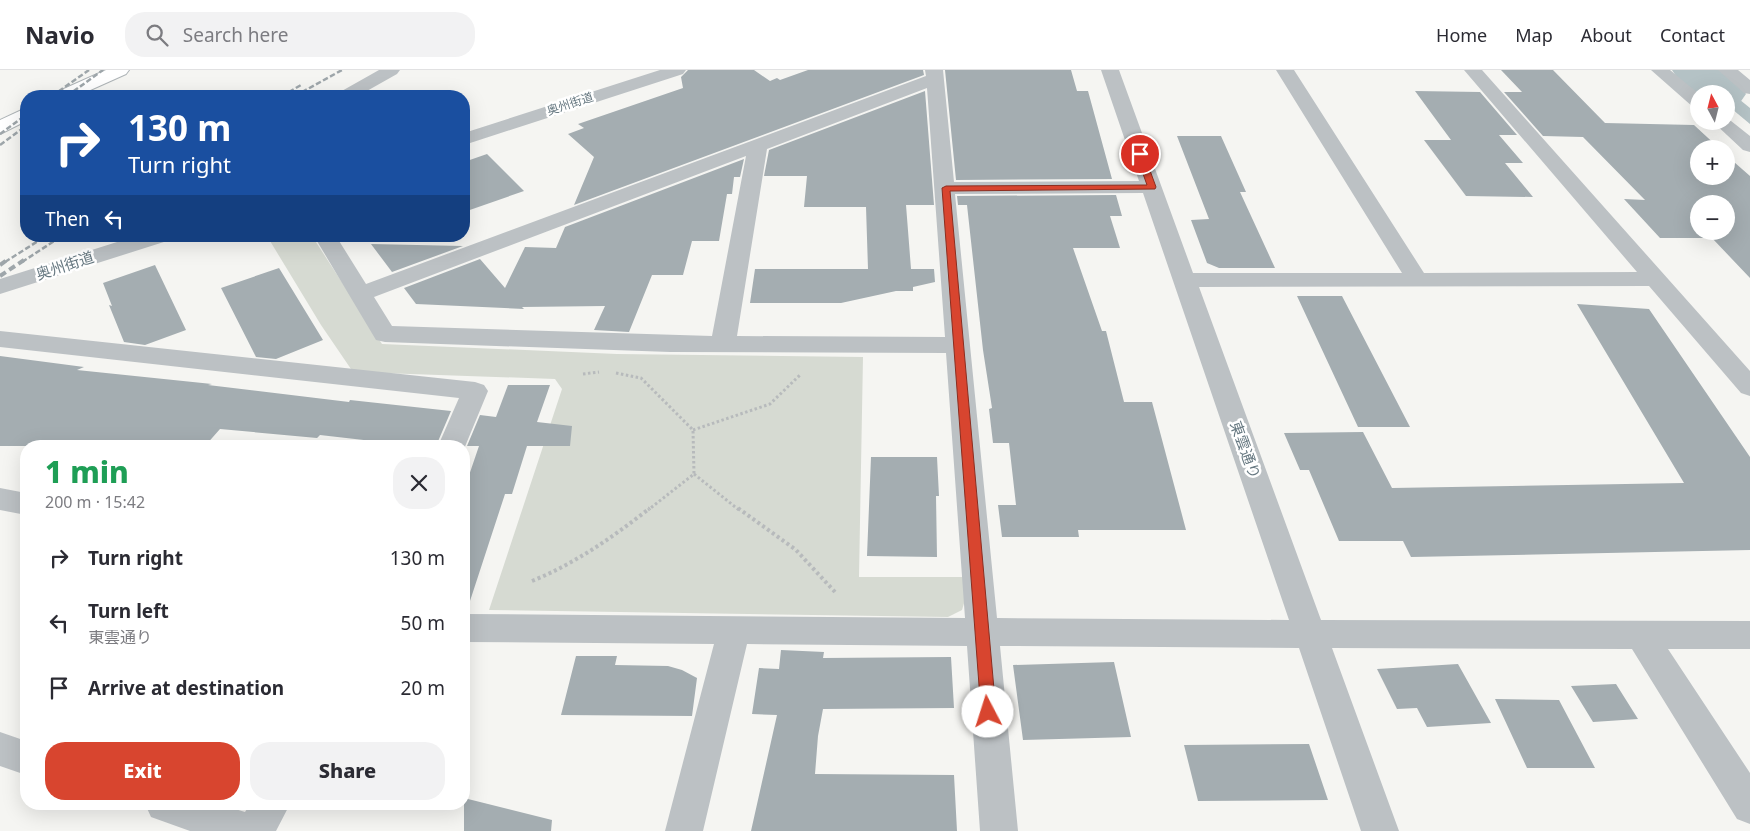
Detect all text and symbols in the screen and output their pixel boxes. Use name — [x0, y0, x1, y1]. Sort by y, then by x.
search box — [125, 12, 475, 57]
text: Navio — [25, 18, 95, 51]
icon: search — [143, 21, 171, 49]
text: Search here — [183, 22, 289, 48]
text: Home — [1436, 23, 1487, 47]
text: Map — [1515, 23, 1553, 47]
text: About — [1581, 23, 1632, 47]
text: Contact — [1660, 23, 1725, 47]
north arrow — [1690, 85, 1735, 130]
map controls — [1690, 85, 1735, 240]
street label: 奥州街道 — [544, 88, 595, 119]
text: 130 m — [128, 104, 231, 151]
icon: right — [45, 110, 110, 175]
pin — [1119, 133, 1161, 175]
icon: arrive — [1126, 140, 1154, 168]
button: + — [1690, 140, 1735, 185]
text: Turn right — [128, 149, 231, 179]
button: − — [1690, 195, 1735, 240]
icon: left — [100, 205, 128, 233]
text: Then — [45, 206, 90, 232]
street label: 奥州街道 — [33, 246, 96, 284]
street label: 東雲通り — [1226, 418, 1266, 481]
text: 1 min — [45, 451, 129, 492]
button: close — [393, 457, 445, 509]
text: 200 m · 15:42 — [45, 491, 145, 513]
icon: right — [45, 544, 73, 572]
text: Turn right — [88, 545, 183, 571]
text: 130 m — [390, 545, 445, 571]
text: Turn left — [88, 598, 169, 624]
icon: left — [45, 609, 73, 637]
text: 50 m — [401, 610, 445, 636]
text: 東雲通り — [88, 626, 152, 648]
icon: arrive — [45, 674, 73, 702]
text: Arrive at destination — [88, 675, 284, 701]
text: 20 m — [401, 675, 445, 701]
position arrow — [961, 685, 1013, 737]
button: Exit — [45, 742, 240, 800]
button: Share — [250, 742, 445, 800]

